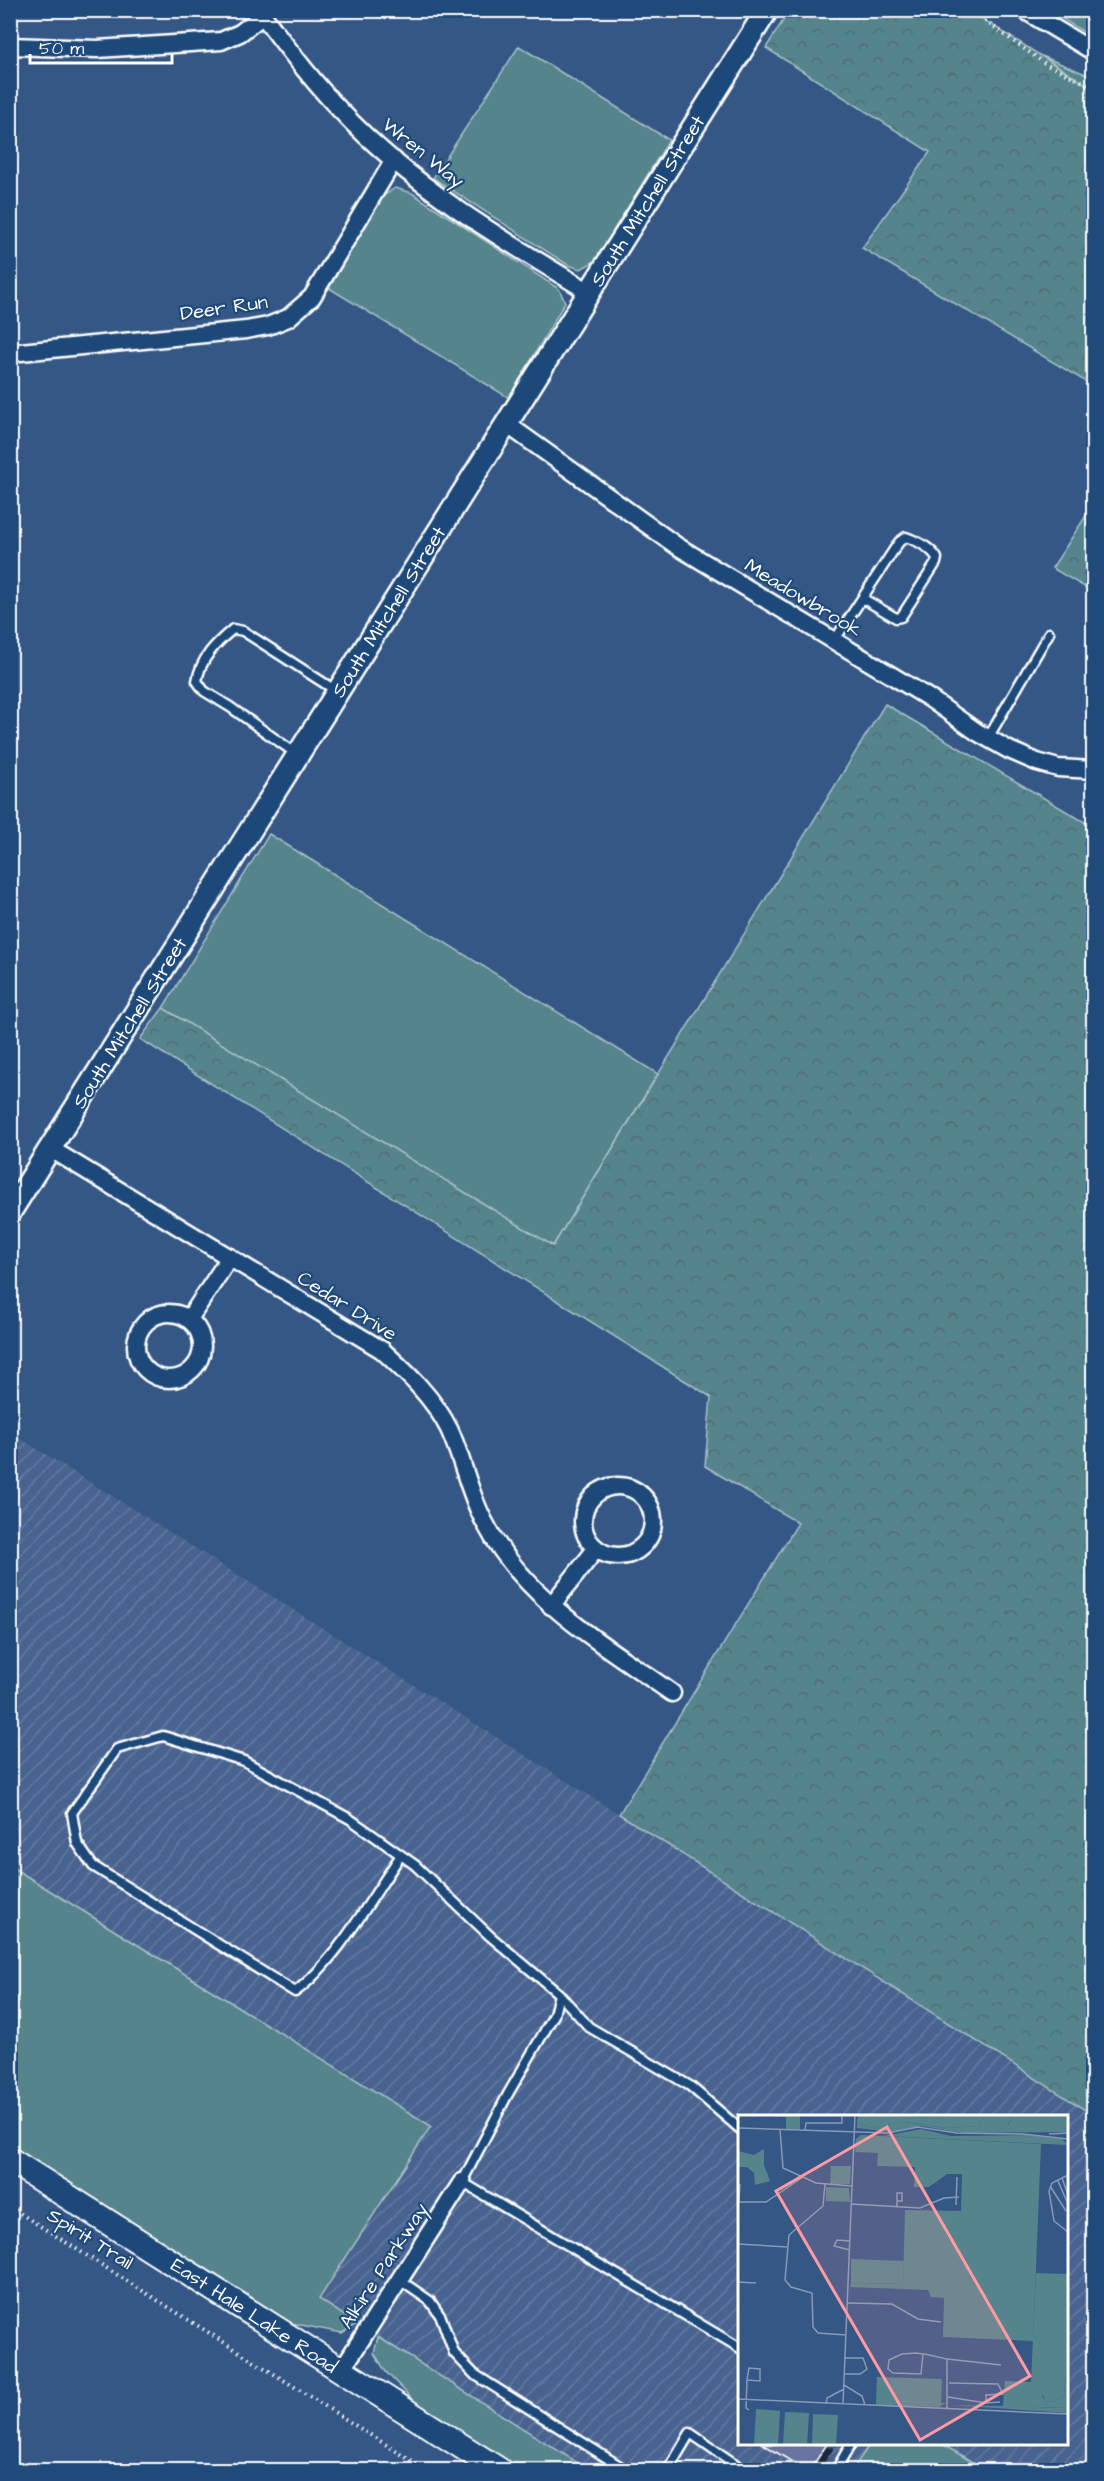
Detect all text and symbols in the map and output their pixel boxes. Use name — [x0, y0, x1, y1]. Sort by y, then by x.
scale bar — [30, 27, 172, 65]
text: 50 m — [39, 36, 84, 61]
street label: South Mitchell Street — [584, 110, 712, 292]
street label: Wren Way — [375, 111, 470, 196]
street label: Deer Run — [178, 288, 270, 328]
street label: South Mitchell Street — [325, 521, 453, 703]
street label: Meadowbrook — [739, 552, 867, 644]
street label: South Mitchell Street — [66, 932, 194, 1114]
street label: Cedar Drive — [292, 1264, 402, 1348]
inset map — [738, 2115, 1068, 2445]
street label: Alkire Parkway — [333, 2198, 436, 2335]
street label: Spirit Trail — [41, 2201, 139, 2277]
street label: East Hale Lake Road — [165, 2252, 343, 2380]

